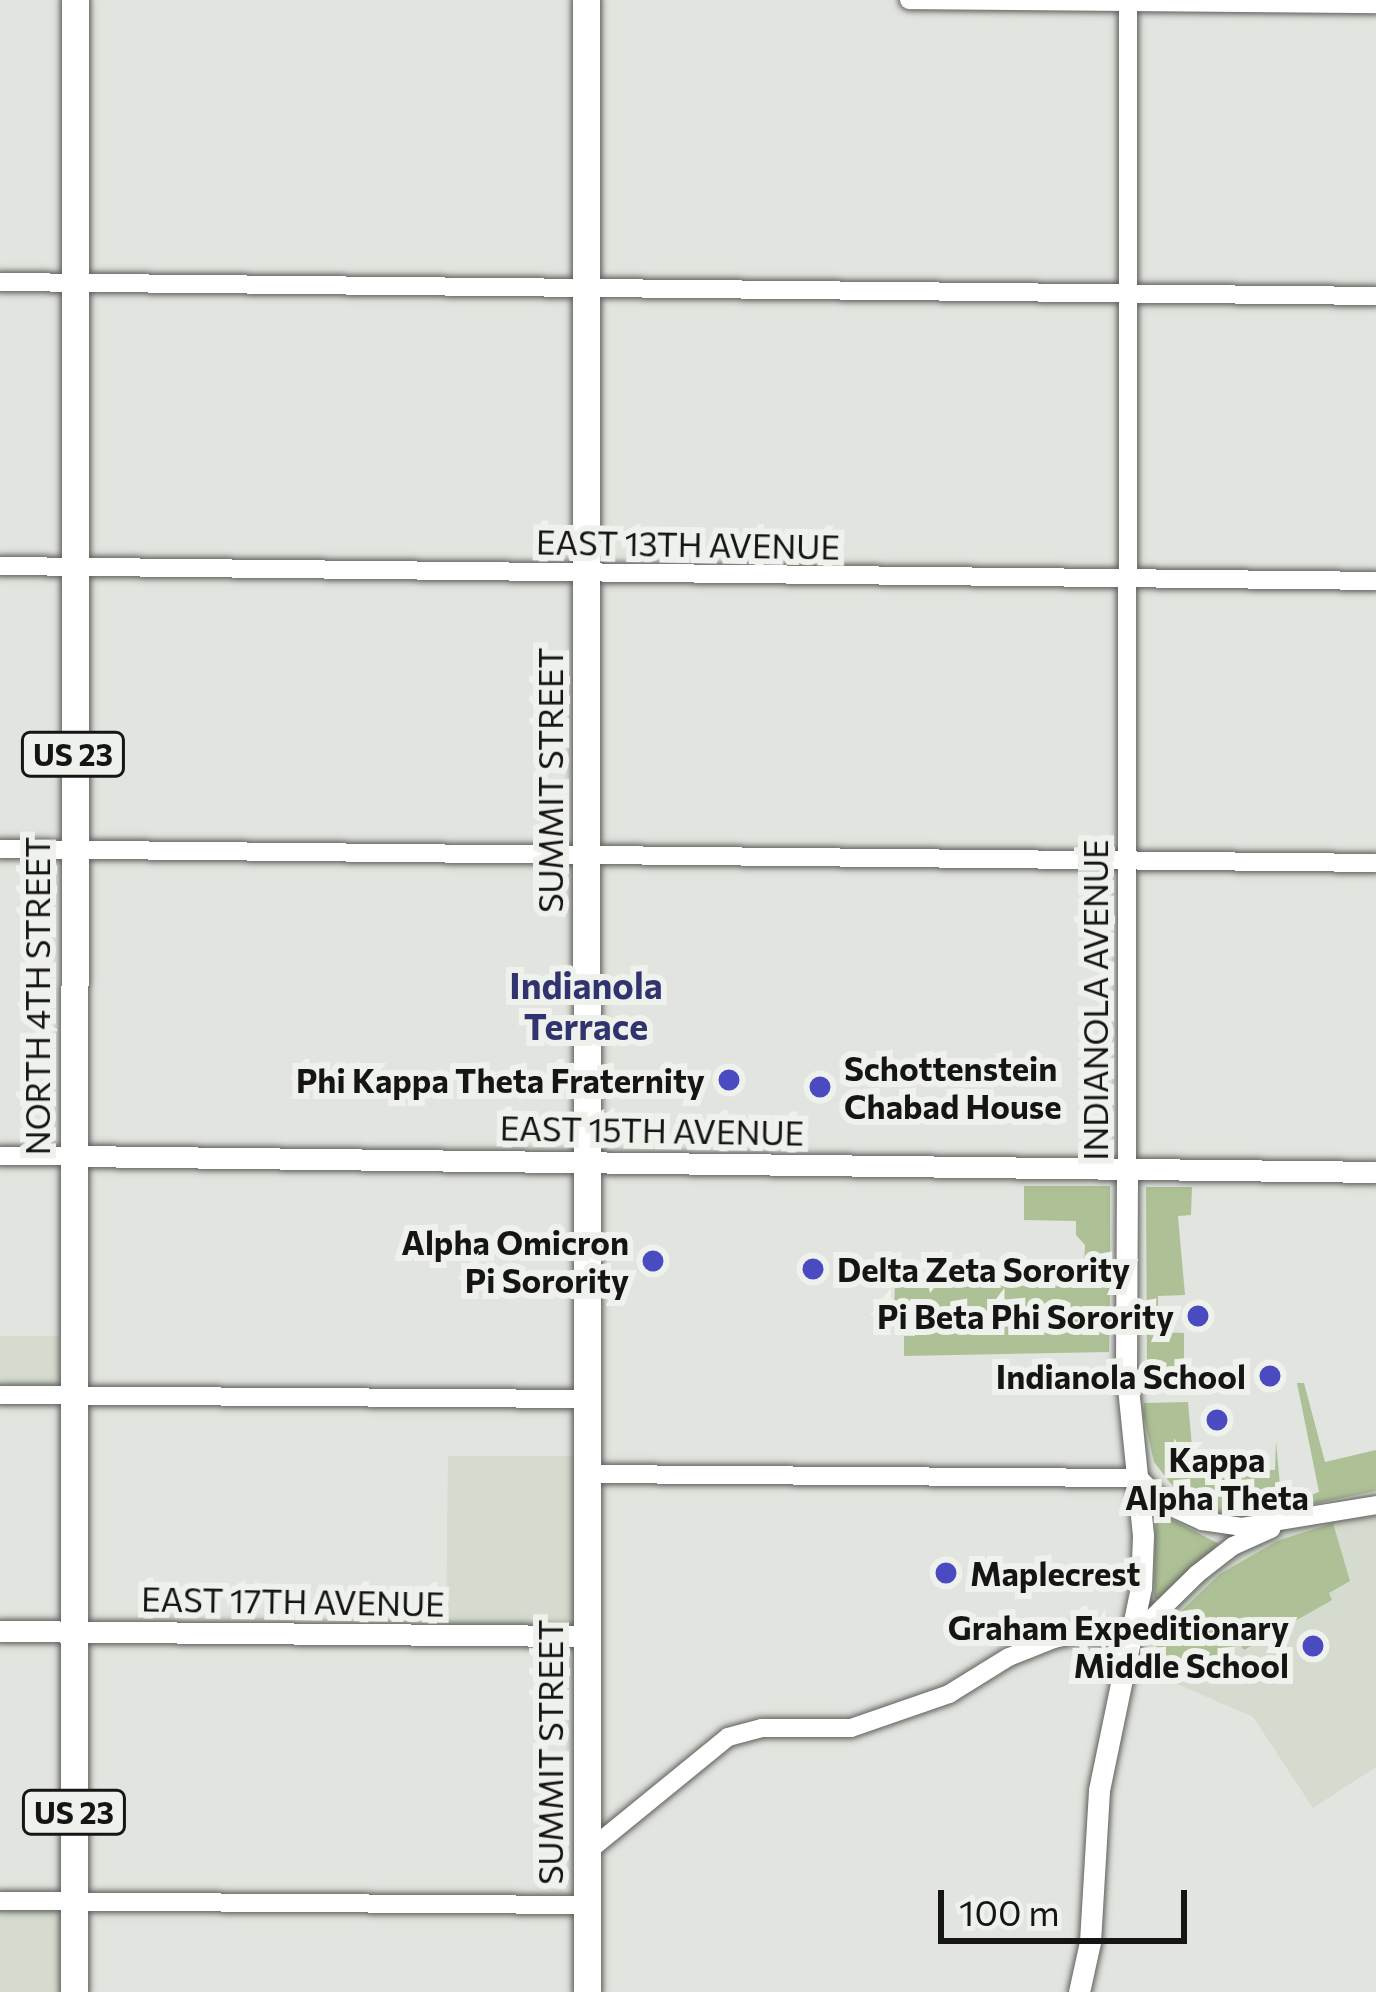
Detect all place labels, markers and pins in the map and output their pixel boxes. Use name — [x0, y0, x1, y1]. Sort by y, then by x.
place label: Schottenstein Chabad House — [844, 1048, 1062, 1126]
place label: Phi Kappa Theta Fraternity — [296, 1060, 705, 1100]
marker: Phi Kappa Theta Fraternity — [716, 1067, 742, 1093]
marker: Schottenstein Chabad House — [807, 1074, 833, 1100]
place label: Alpha Omicron Pi Sorority — [401, 1222, 629, 1300]
marker: Alpha Omicron Pi Sorority — [640, 1248, 666, 1274]
place label: Delta Zeta Sorority — [837, 1249, 1130, 1289]
marker: Delta Zeta Sorority — [800, 1256, 826, 1282]
place label: Pi Beta Phi Sorority — [877, 1296, 1174, 1336]
marker: Pi Beta Phi Sorority — [1185, 1303, 1211, 1329]
place label: Indianola School — [996, 1356, 1246, 1396]
marker: Indianola School — [1257, 1363, 1283, 1389]
marker: Kappa Alpha Theta — [1204, 1407, 1230, 1433]
place label: Kappa Alpha Theta — [1125, 1439, 1309, 1517]
place label: Maplecrest — [970, 1553, 1140, 1593]
marker: Maplecrest — [933, 1560, 959, 1586]
place label: Graham Expeditionary Middle School — [948, 1607, 1289, 1685]
marker: Graham Expeditionary Middle School — [1300, 1633, 1326, 1659]

